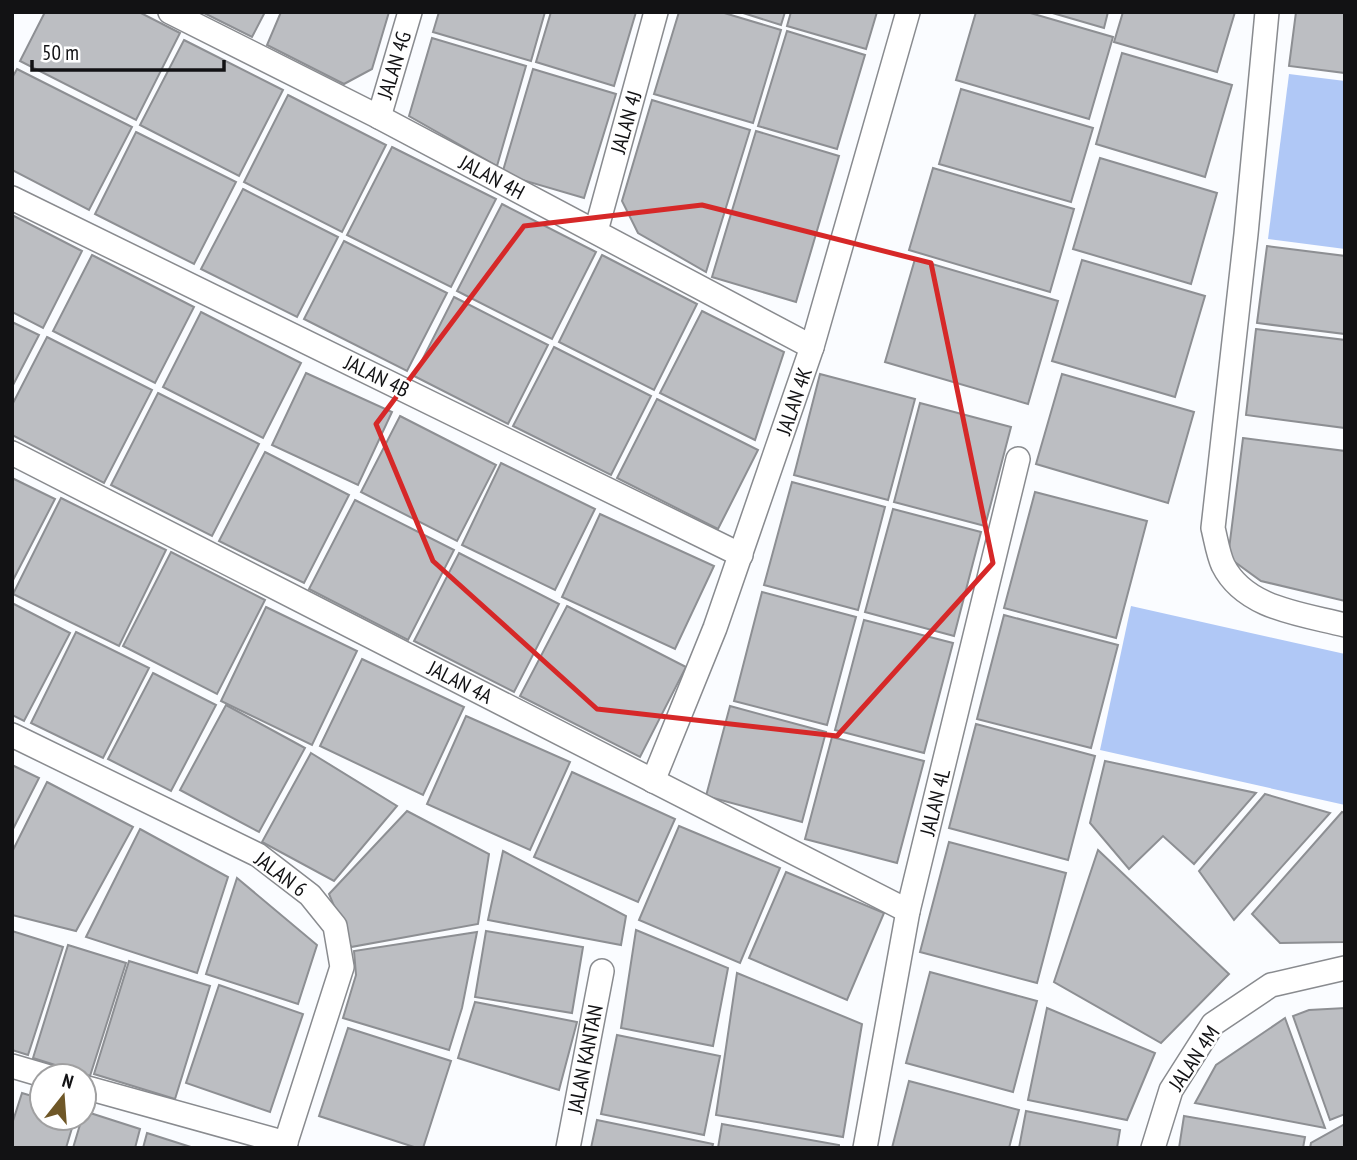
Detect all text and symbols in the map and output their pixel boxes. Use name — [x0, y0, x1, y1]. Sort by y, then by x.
scale bar — [32, 28, 224, 72]
street label: JALAN 4G — [371, 28, 417, 103]
text: 50 m — [42, 39, 79, 66]
street label: JALAN 4J — [604, 88, 648, 157]
street label: JALAN 4H — [454, 148, 529, 205]
street label: JALAN 4B — [339, 348, 414, 403]
street label: JALAN 4K — [770, 364, 818, 439]
street label: JALAN 4A — [422, 654, 497, 710]
street label: JALAN 4L — [913, 766, 956, 839]
street label: JALAN 6 — [249, 845, 313, 903]
street label: JALAN KANTAN — [561, 1002, 609, 1117]
street label: JALAN 4M — [1162, 1020, 1225, 1096]
north arrow — [28, 1062, 98, 1132]
text: N — [60, 1068, 76, 1094]

